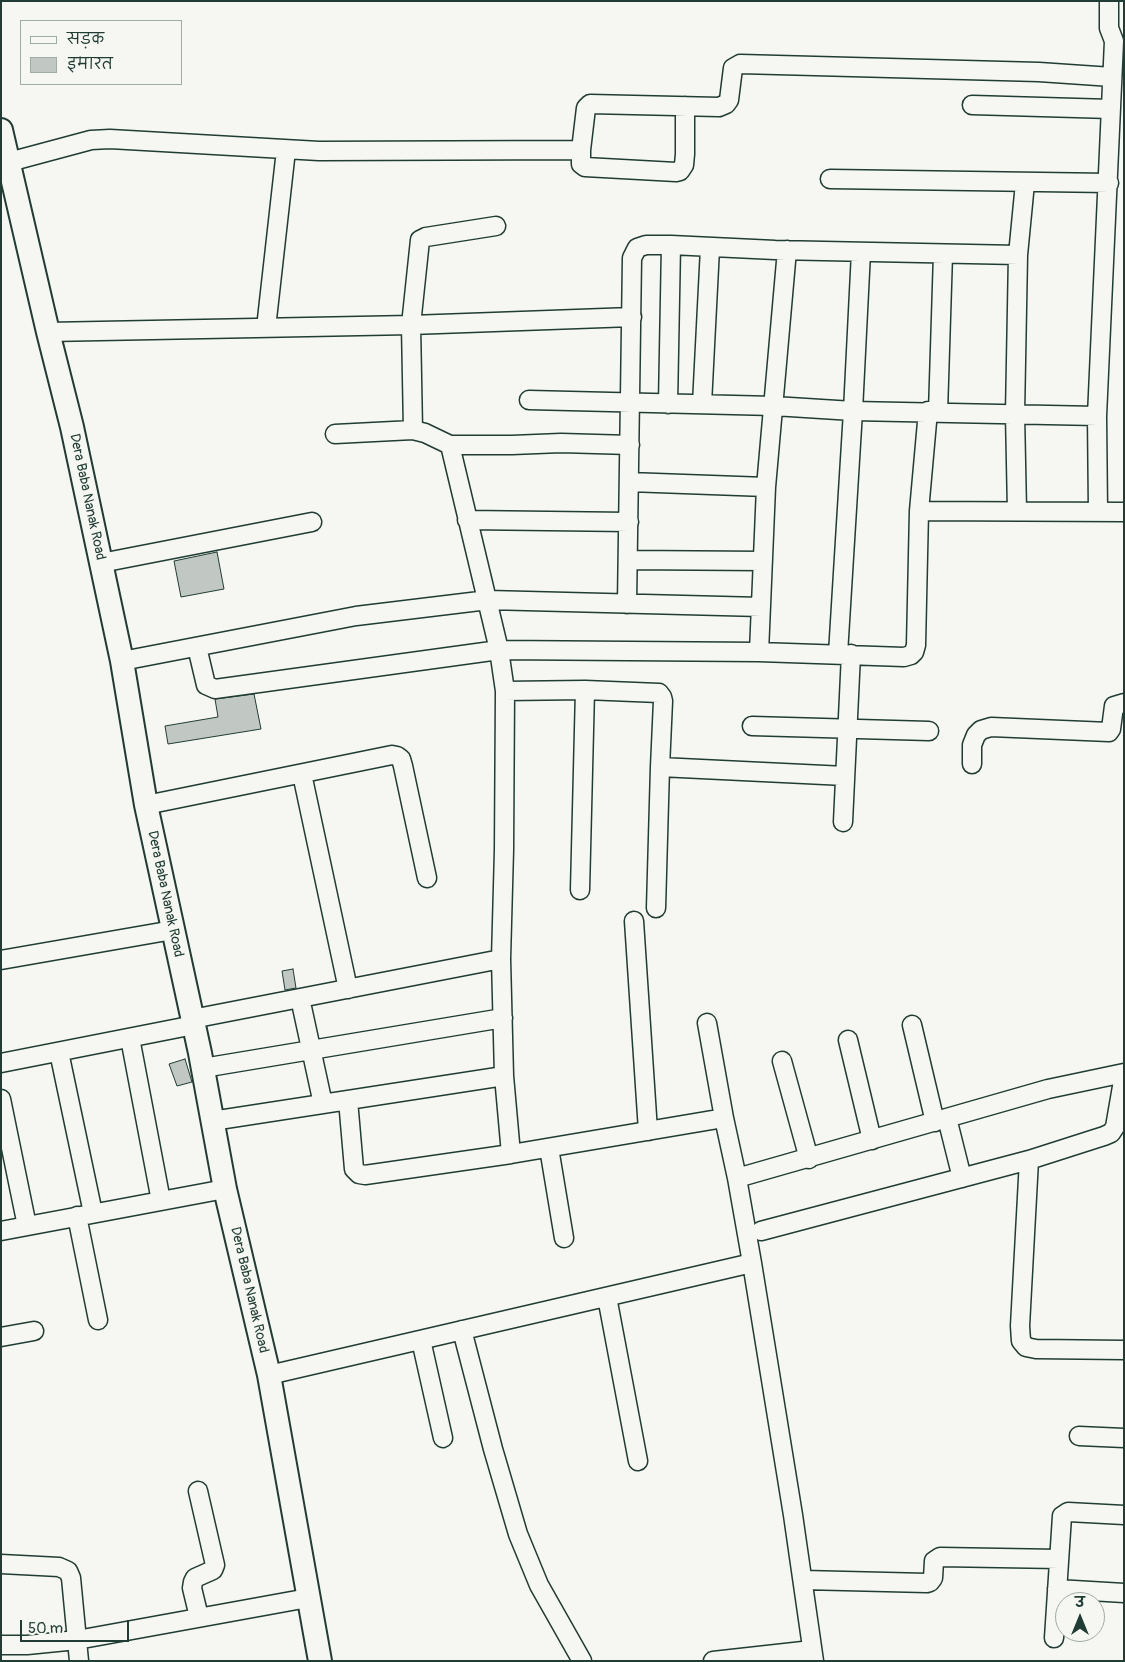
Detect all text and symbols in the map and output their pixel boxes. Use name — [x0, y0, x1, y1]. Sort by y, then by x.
legend — [20, 20, 182, 85]
text: सड़क — [67, 30, 104, 49]
text: इमारत — [67, 55, 113, 74]
street label: Dera Baba Nanak Road — [65, 432, 109, 562]
street label: Dera Baba Nanak Road — [143, 829, 187, 959]
street label: Dera Baba Nanak Road — [226, 1225, 272, 1355]
north arrow — [1055, 1592, 1105, 1642]
text: उ — [1075, 1594, 1085, 1611]
scale bar — [22, 1610, 131, 1642]
text: 50 m — [28, 1619, 63, 1638]

